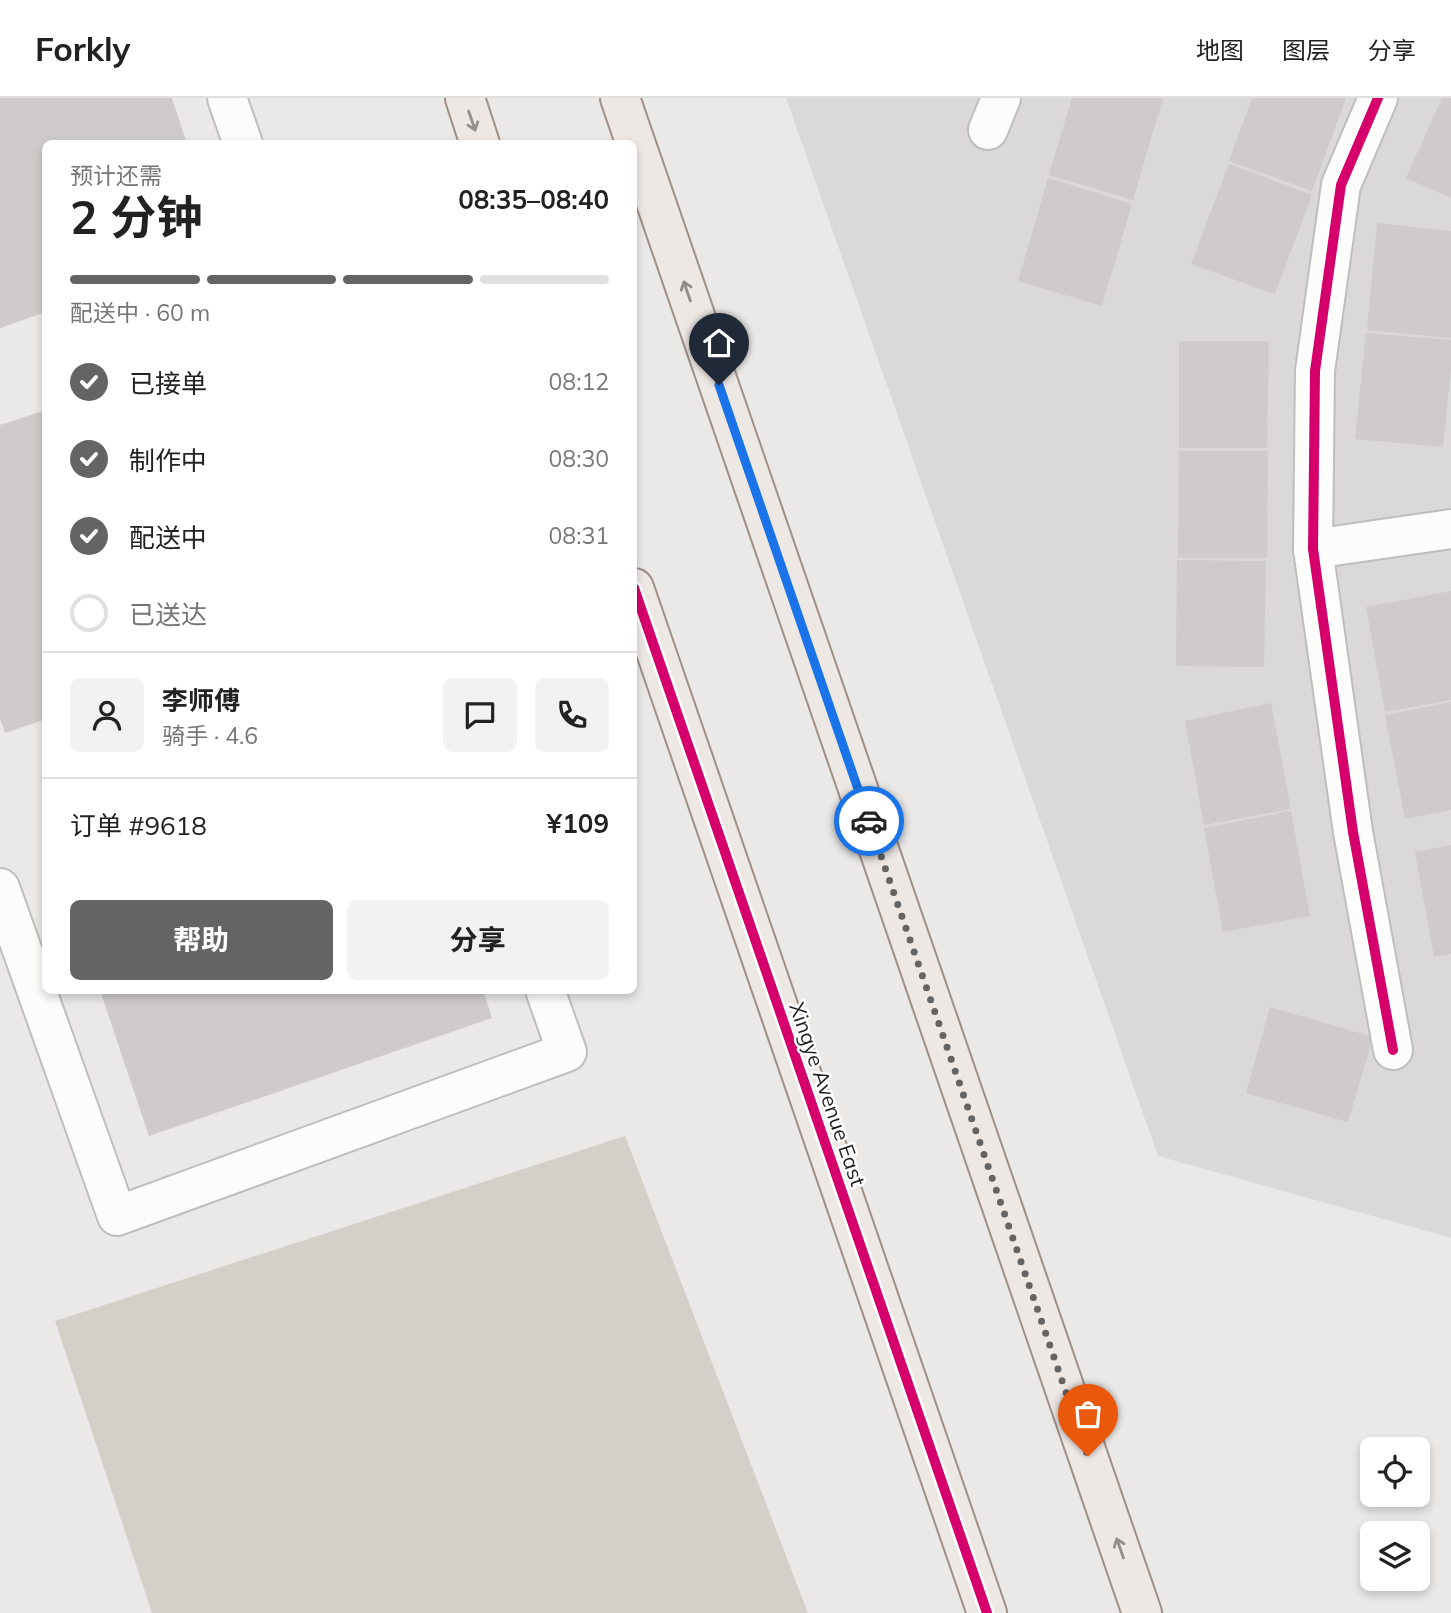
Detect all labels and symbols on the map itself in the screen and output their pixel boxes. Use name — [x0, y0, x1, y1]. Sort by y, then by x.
one-way arrow — [467, 109, 479, 131]
one-way arrow — [680, 280, 692, 302]
pin — [689, 313, 749, 385]
courier — [834, 786, 904, 856]
street label: Xingye Avenue East — [784, 999, 872, 1189]
pin — [1058, 1384, 1118, 1456]
one-way arrow — [1113, 1538, 1125, 1560]

